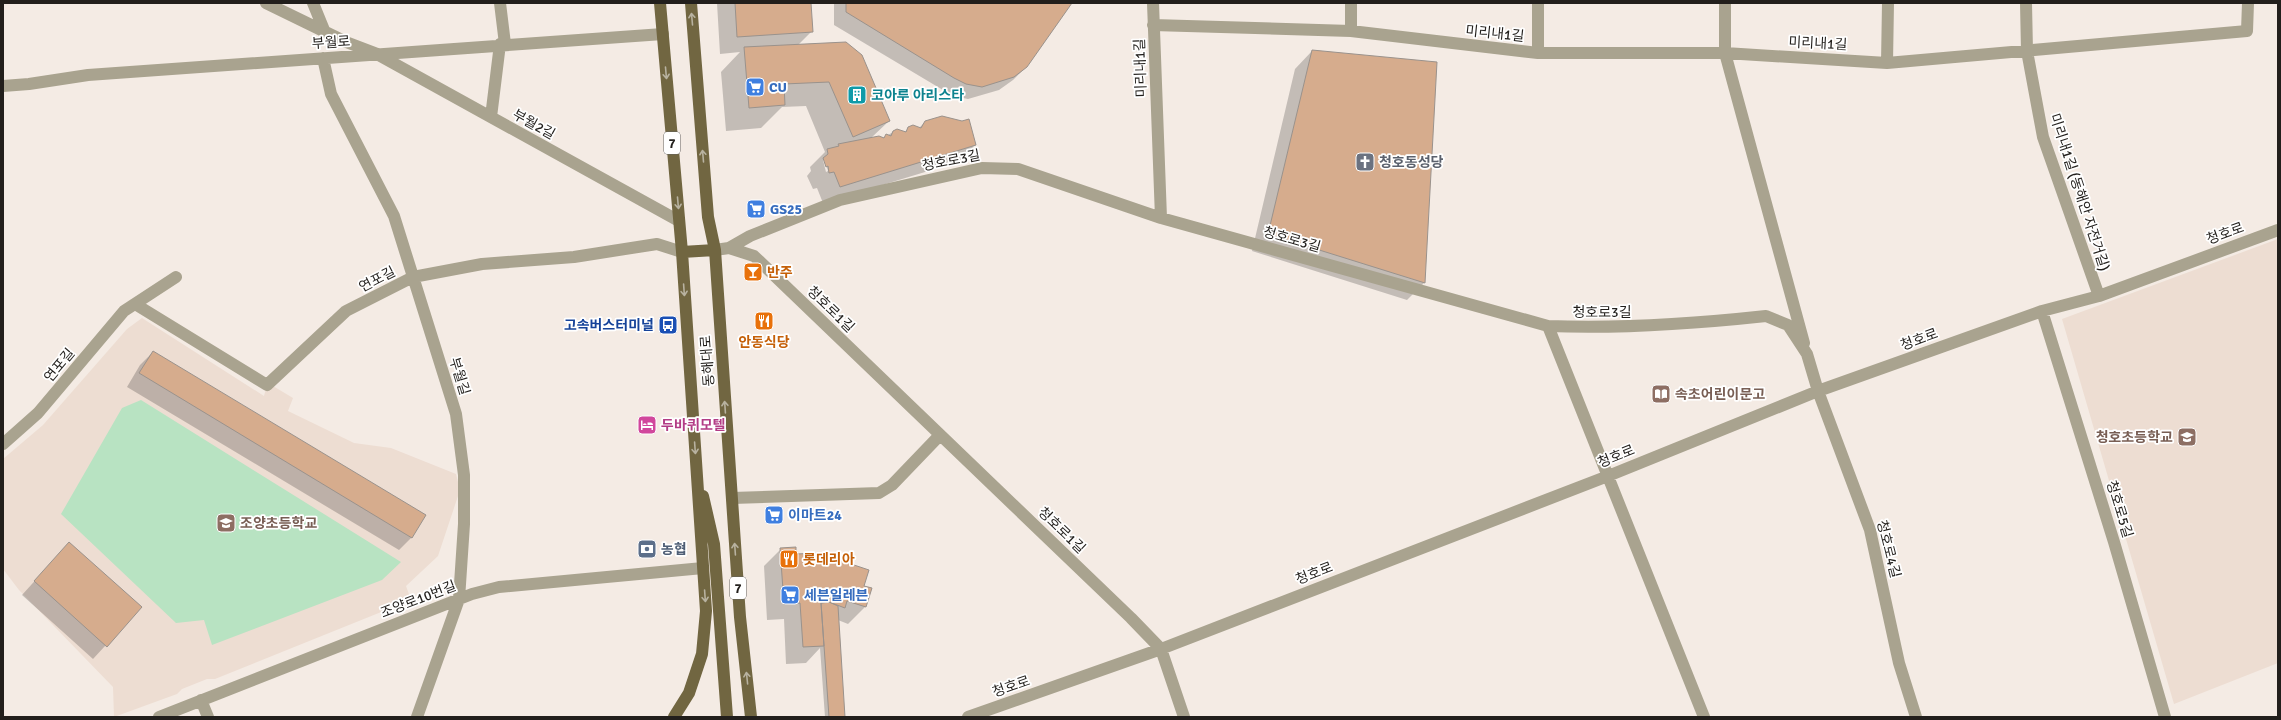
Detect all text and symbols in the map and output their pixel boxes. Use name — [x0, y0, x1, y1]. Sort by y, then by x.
one-way arrow — [689, 13, 696, 26]
street label: 미리내1길 — [1465, 22, 1525, 45]
street label: 부월로 — [311, 33, 351, 52]
street label: 미리내1길 — [1788, 33, 1848, 54]
street label: 미리내1길 — [1131, 38, 1150, 98]
one-way arrow — [663, 66, 670, 79]
supermarket icon: CU — [744, 76, 766, 98]
place label: CU — [769, 79, 787, 96]
building icon: 코아루 아리스타 — [846, 84, 868, 106]
place label: 코아루 아리스타 — [871, 87, 964, 104]
street label: 부월2길 — [509, 106, 558, 143]
street label: 미리내1길 (동해안 자전거길) — [2046, 111, 2113, 273]
road number: 7 — [664, 132, 680, 154]
street label: 청호로3길 — [920, 147, 982, 174]
one-way arrow — [700, 150, 707, 163]
church icon: 청호동성당 — [1354, 151, 1376, 173]
place label: 청호동성당 — [1379, 154, 1444, 171]
one-way arrow — [674, 196, 681, 209]
supermarket icon: GS25 — [745, 198, 767, 220]
place label: GS25 — [770, 201, 802, 218]
street label: 청호로 — [2204, 219, 2246, 248]
street label: 청호로3길 — [1261, 223, 1323, 256]
bar icon: 반주 — [742, 261, 764, 283]
street label: 연포길 — [356, 263, 398, 296]
place label: 반주 — [767, 264, 793, 281]
one-way arrow — [681, 283, 688, 296]
street label: 청호로1길 — [803, 283, 858, 336]
street label: 청호로3길 — [1572, 304, 1632, 321]
restaurant icon: 안동식당 — [753, 310, 775, 332]
bus stop icon: 고속버스터미널 — [657, 314, 679, 336]
place label: 고속버스터미널 — [564, 317, 654, 334]
street label: 청호로 — [1898, 325, 1940, 354]
place label: 안동식당 — [738, 334, 790, 351]
street label: 동해대로 — [697, 335, 718, 387]
street label: 연포길 — [40, 345, 78, 386]
street label: 부월길 — [446, 355, 473, 397]
library icon: 속초어린이문고 — [1650, 383, 1672, 405]
place label: 속초어린이문고 — [1675, 386, 1765, 403]
one-way arrow — [722, 400, 729, 413]
hotel icon: 두바퀴모텔 — [636, 414, 658, 436]
place label: 두바퀴모텔 — [661, 417, 726, 434]
school or university icon: 청호초등학교 — [2176, 426, 2198, 448]
place label: 청호초등학교 — [2096, 429, 2173, 446]
one-way arrow — [691, 441, 698, 454]
street label: 청호로 — [1595, 441, 1637, 472]
street label: 청호로5길 — [2103, 478, 2136, 540]
supermarket icon: 이마트24 — [763, 504, 785, 526]
street label: 청호로1길 — [1034, 504, 1089, 557]
place label: 이마트24 — [788, 507, 842, 524]
school or university icon: 조양초등학교 — [215, 512, 237, 534]
place label: 조양초등학교 — [240, 515, 317, 532]
street label: 청호로4길 — [1873, 518, 1904, 580]
bank icon: 농협 — [636, 538, 658, 560]
place label: 농협 — [661, 541, 687, 558]
one-way arrow — [732, 543, 739, 556]
restaurant icon: 롯데리아 — [778, 548, 800, 570]
place label: 롯데리아 — [803, 551, 855, 568]
street label: 청호로 — [1293, 559, 1335, 588]
street label: 조양로10번길 — [378, 577, 458, 622]
road number: 7 — [730, 577, 746, 599]
supermarket icon: 세븐일레븐 — [779, 584, 801, 606]
place label: 세븐일레븐 — [804, 587, 869, 604]
one-way arrow — [701, 589, 708, 602]
one-way arrow — [743, 672, 750, 685]
street label: 청호로 — [990, 672, 1032, 701]

